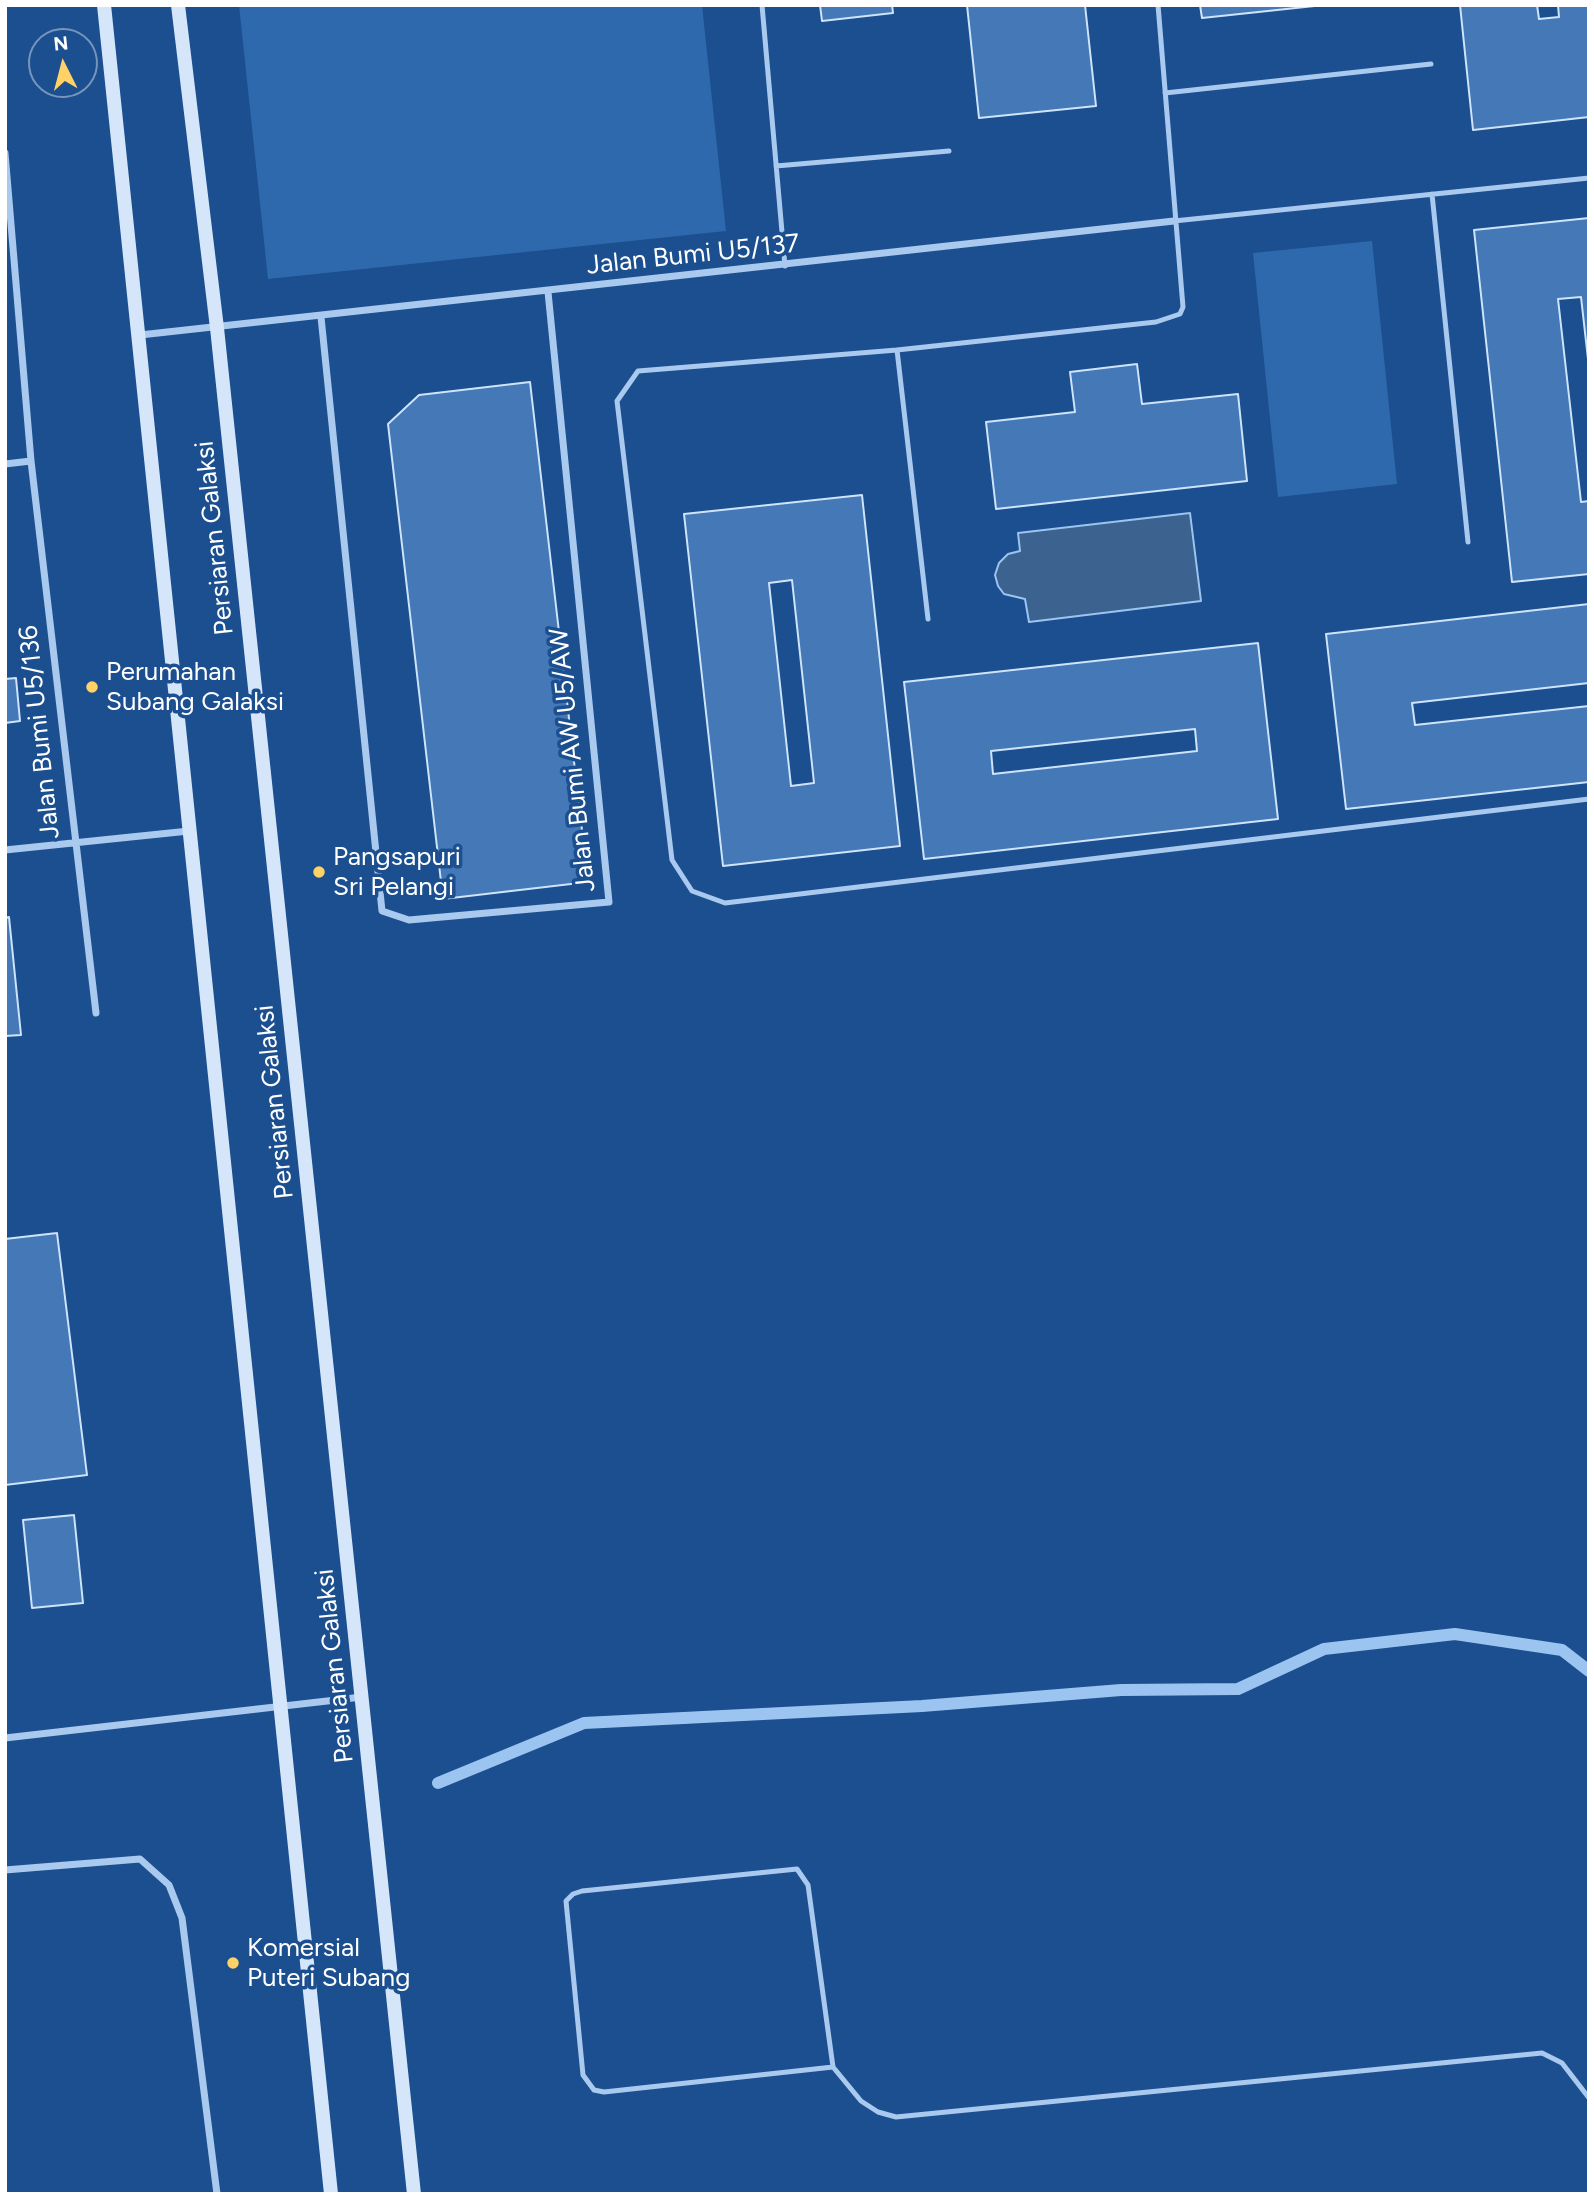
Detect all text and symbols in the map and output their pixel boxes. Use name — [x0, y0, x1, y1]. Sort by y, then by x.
north arrow — [28, 28, 98, 98]
text: N — [52, 31, 69, 56]
street label: Jalan Bumi U5/137 — [585, 228, 801, 282]
street label: Persiaran Galaksi — [189, 439, 241, 637]
street label: Jalan Bumi U5/136 — [13, 624, 67, 840]
street label: Jalan Bumi AW U5/AW — [544, 627, 602, 893]
place label: Perumahan Subang Galaksi — [106, 656, 284, 718]
marker: Perumahan Subang Galaksi — [84, 679, 100, 695]
place label: Pangsapuri Sri Pelangi — [333, 841, 461, 903]
marker: Pangsapuri Sri Pelangi — [311, 864, 327, 880]
street label: Persiaran Galaksi — [249, 1003, 301, 1201]
street label: Persiaran Galaksi — [309, 1567, 361, 1765]
place label: Komersial Puteri Subang — [247, 1932, 410, 1994]
marker: Komersial Puteri Subang — [225, 1955, 241, 1971]

